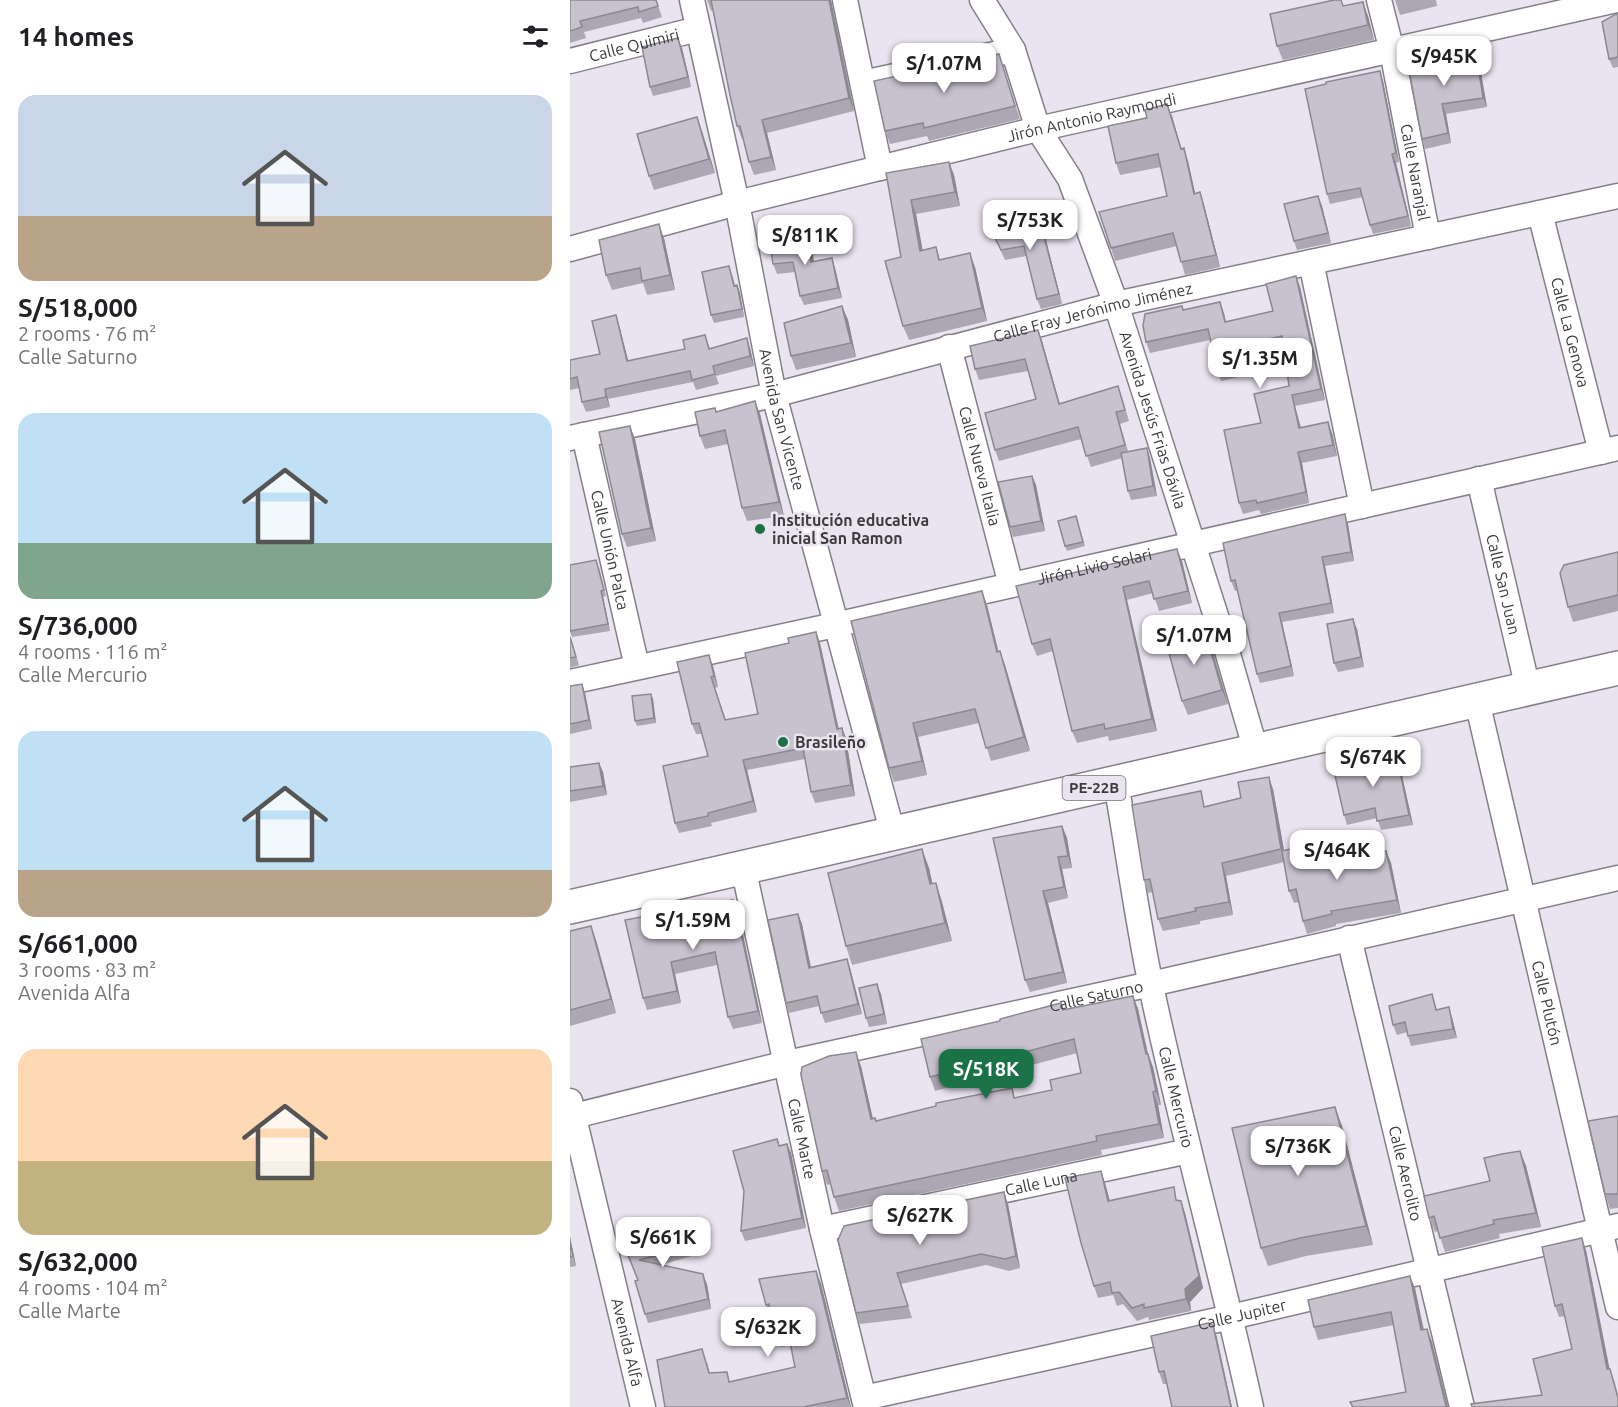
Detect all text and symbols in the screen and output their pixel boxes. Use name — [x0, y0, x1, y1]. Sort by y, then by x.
icon: filters — [519, 20, 552, 53]
text: 14 homes — [18, 22, 134, 51]
street label: Calle Quimiri — [587, 25, 681, 65]
pin: S/945K — [1395, 36, 1493, 87]
pin: S/1.07M — [889, 43, 999, 94]
text: S/945K — [1411, 44, 1477, 67]
text: S/1.07M — [906, 51, 982, 74]
street label: Jirón Antonio Raymondi — [1005, 90, 1178, 145]
street label: Calle Naranjal — [1397, 122, 1434, 222]
icon: home — [231, 134, 339, 242]
pin: S/753K — [981, 200, 1079, 251]
text: S/753K — [997, 208, 1063, 231]
pin: S/811K — [756, 215, 854, 266]
text: S/811K — [772, 223, 838, 246]
street label: Calle La Genova — [1548, 275, 1593, 389]
street label: Calle Fray Jerónimo Jiménez — [991, 279, 1194, 345]
text: S/518,000 — [18, 293, 138, 322]
text: 2 rooms · 76 m² — [18, 322, 156, 345]
street label: Avenida Jesús Frias Dávila — [1116, 329, 1190, 511]
pin: S/1.35M — [1205, 338, 1315, 389]
text: Calle Saturno — [18, 345, 137, 368]
text: S/1.35M — [1222, 346, 1298, 369]
street label: Avenida San Vicente — [756, 347, 808, 492]
street label: Calle Nueva Italia — [956, 404, 1004, 528]
icon: home — [231, 452, 339, 560]
street label: Calle Unión Palca — [588, 488, 633, 612]
place label: Institución educativa inicial San Ramon — [772, 511, 929, 547]
marker: Institución educativa inicial San Ramon — [753, 522, 767, 536]
street label: Calle San Juan — [1483, 532, 1524, 636]
street label: Jirón Livio Solari — [1035, 545, 1153, 588]
text: S/736,000 — [18, 611, 138, 640]
pin: S/1.07M — [1139, 615, 1249, 666]
text: S/1.07M — [1156, 623, 1232, 646]
text: 4 rooms · 116 m² — [18, 640, 168, 663]
text: Calle Mercurio — [18, 663, 148, 686]
place label: Brasileño — [795, 733, 866, 751]
marker: Brasileño — [776, 735, 790, 749]
pin: S/674K — [1324, 737, 1422, 788]
text: S/674K — [1340, 745, 1406, 768]
icon: home — [231, 770, 339, 878]
road number: PE-22B — [1062, 776, 1126, 800]
pin: S/464K — [1288, 830, 1386, 881]
text: S/464K — [1304, 838, 1370, 861]
pin: S/1.59M — [638, 900, 748, 951]
text: S/1.59M — [655, 908, 731, 931]
text: S/661,000 — [18, 929, 138, 958]
text: 3 rooms · 83 m² — [18, 958, 156, 981]
street label: Calle Plutón — [1529, 959, 1566, 1047]
street label: Calle Saturno — [1048, 977, 1145, 1015]
text: Avenida Alfa — [18, 981, 130, 1004]
street label: Calle Mercurio — [1156, 1045, 1197, 1150]
pin: S/518K — [937, 1049, 1035, 1100]
text: S/518K — [953, 1057, 1019, 1080]
icon: home — [231, 1088, 339, 1196]
street label: Calle Marte — [785, 1096, 820, 1181]
street label: Calle Aerolito — [1386, 1124, 1426, 1223]
pin: S/736K — [1249, 1126, 1347, 1177]
text: S/736K — [1265, 1134, 1331, 1157]
street label: Calle Luna — [1003, 1166, 1079, 1199]
pin: S/627K — [871, 1195, 969, 1246]
text: S/627K — [887, 1203, 953, 1226]
pin: S/661K — [614, 1217, 712, 1268]
text: S/661K — [630, 1225, 696, 1248]
text: S/632,000 — [18, 1247, 138, 1276]
text: 4 rooms · 104 m² — [18, 1276, 168, 1299]
street label: Calle Jupiter — [1196, 1295, 1288, 1333]
street label: Avenida Alfa — [608, 1296, 647, 1388]
text: Calle Marte — [18, 1299, 121, 1322]
pin: S/632K — [719, 1307, 817, 1358]
text: S/632K — [735, 1315, 801, 1338]

